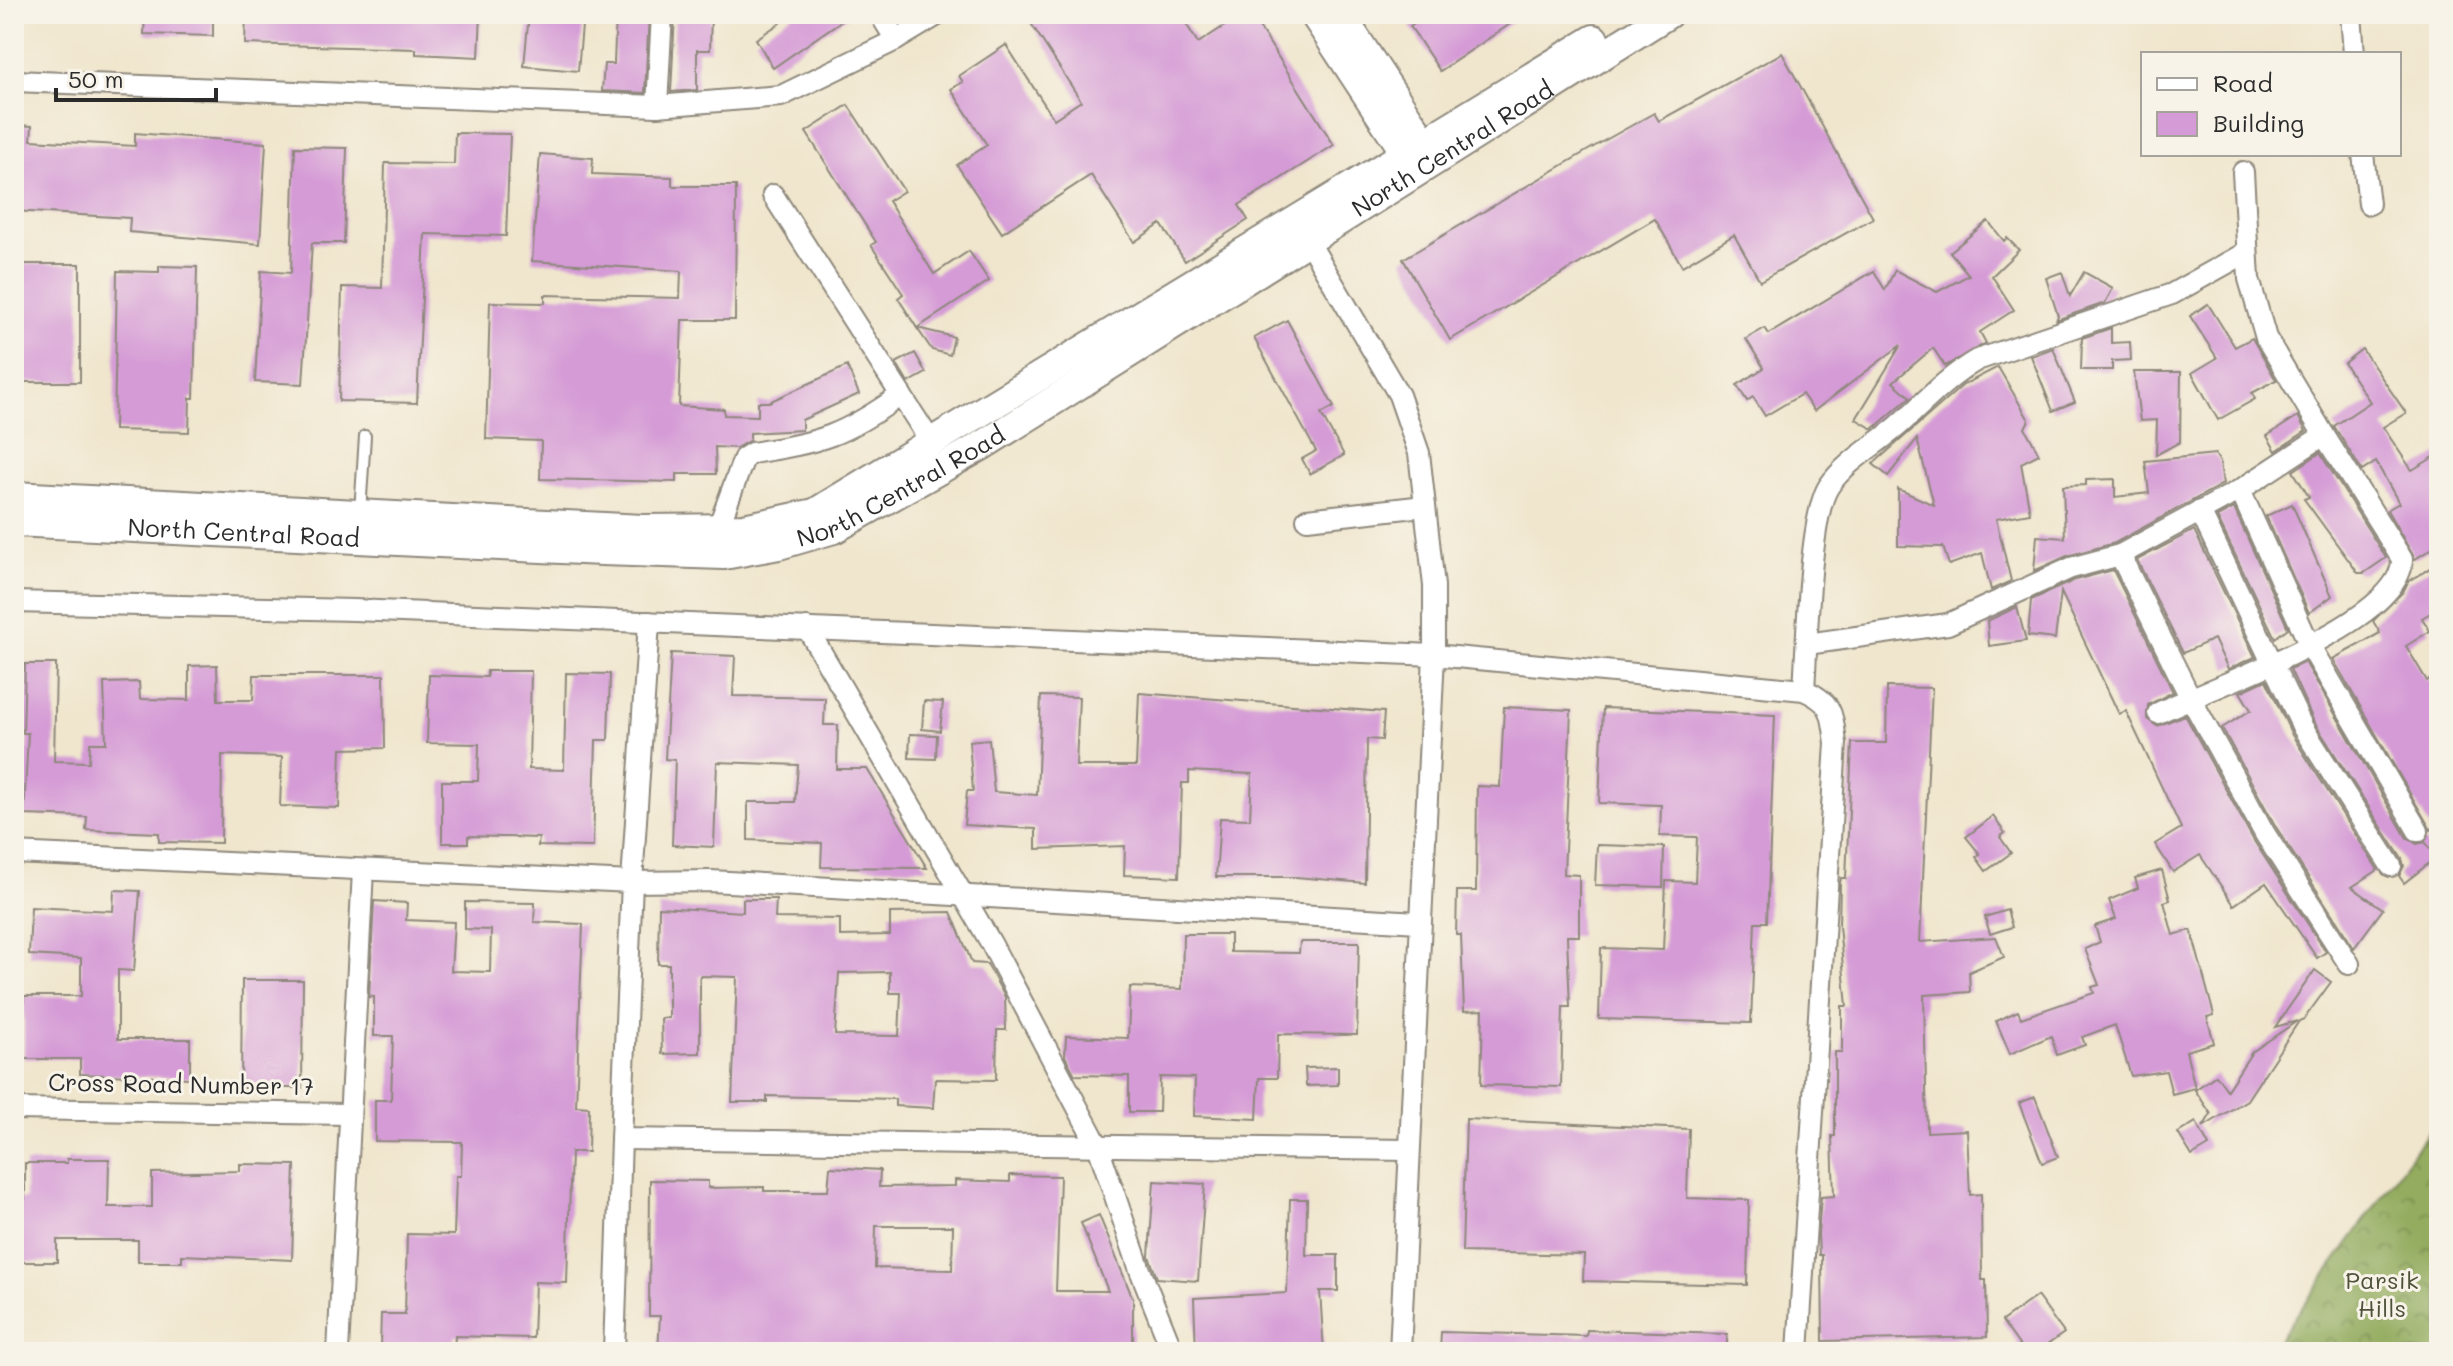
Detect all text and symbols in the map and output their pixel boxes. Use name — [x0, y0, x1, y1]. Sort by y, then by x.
scale bar — [56, 52, 216, 102]
legend — [2141, 52, 2401, 156]
text: 50 m — [68, 63, 124, 94]
text: Road — [2213, 67, 2273, 98]
street label: North Central Road — [1345, 73, 1558, 223]
text: Building — [2213, 107, 2304, 138]
street label: North Central Road — [793, 418, 1010, 553]
street label: North Central Road — [127, 511, 361, 553]
street label: Cross Road Number 17 — [48, 1066, 314, 1101]
park label: Parsik Hills — [2345, 1264, 2419, 1323]

